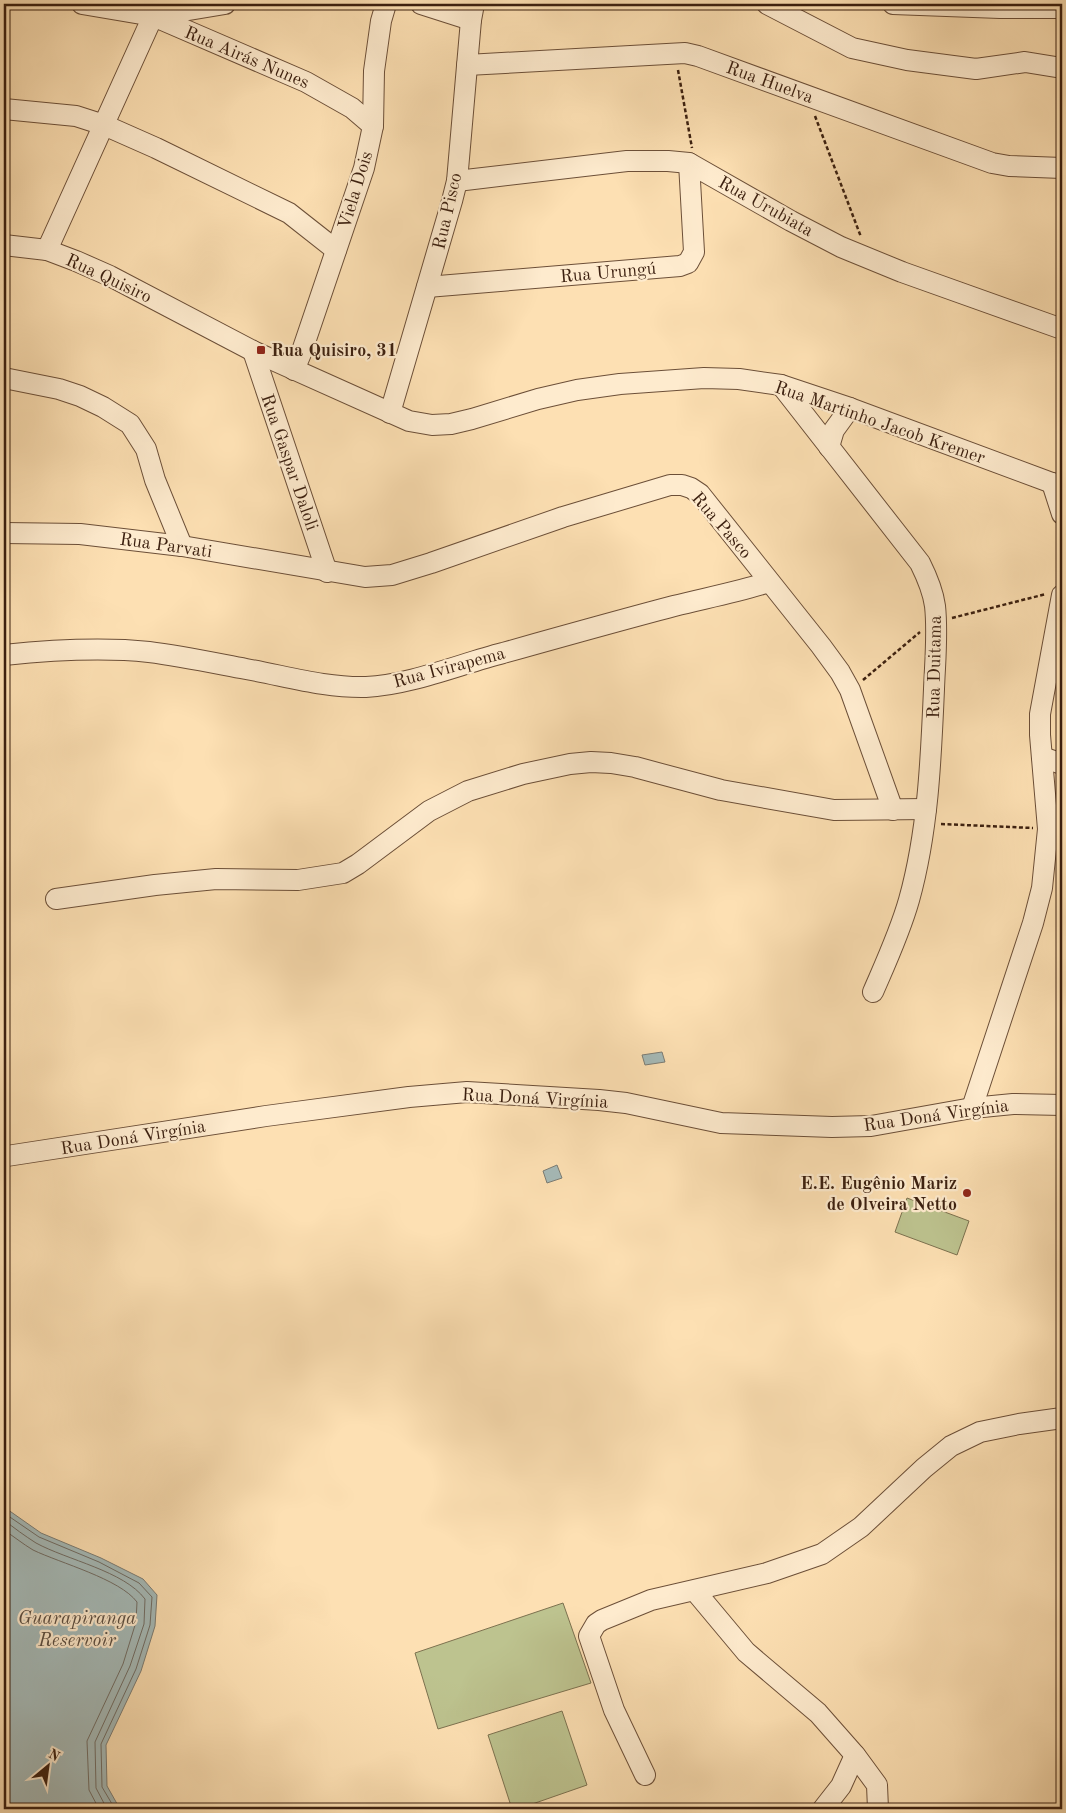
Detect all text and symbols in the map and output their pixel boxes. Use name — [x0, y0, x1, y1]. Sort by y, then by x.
street label: Rua Airás Nunes — [182, 24, 312, 92]
street label: Rua Huelva — [724, 59, 816, 107]
street label: Viela Dois — [336, 149, 376, 232]
street label: Rua Pisco — [430, 171, 466, 251]
street label: Rua Urubiata — [715, 173, 816, 240]
street label: Rua Quisiro — [63, 251, 154, 307]
street label: Rua Urungú — [559, 260, 657, 286]
place label: Rua Quisiro, 31 — [271, 342, 397, 360]
marker: Rua Quisiro, 31 — [255, 344, 267, 356]
street label: Rua Martinho Jacob Kremer — [772, 378, 988, 468]
street label: Rua Gaspar Daloli — [257, 392, 321, 533]
street label: Rua Pasco — [688, 489, 755, 562]
street label: Rua Parvati — [118, 531, 213, 561]
street label: Rua Duitama — [925, 615, 945, 719]
street label: Rua Ivirapema — [391, 644, 507, 692]
street label: Rua Doná Virgínia — [461, 1086, 609, 1112]
street label: Rua Doná Virgínia — [862, 1097, 1010, 1135]
street label: Rua Doná Virgínia — [59, 1118, 207, 1158]
place label: E.E. Eugênio Mariz de Olveira Netto — [800, 1175, 957, 1214]
marker: E.E. Eugênio Mariz de Olveira Netto — [961, 1187, 973, 1199]
water label: Guarapiranga Reservoir — [18, 1610, 136, 1651]
north arrow — [22, 1740, 72, 1790]
text: N — [46, 1747, 62, 1764]

